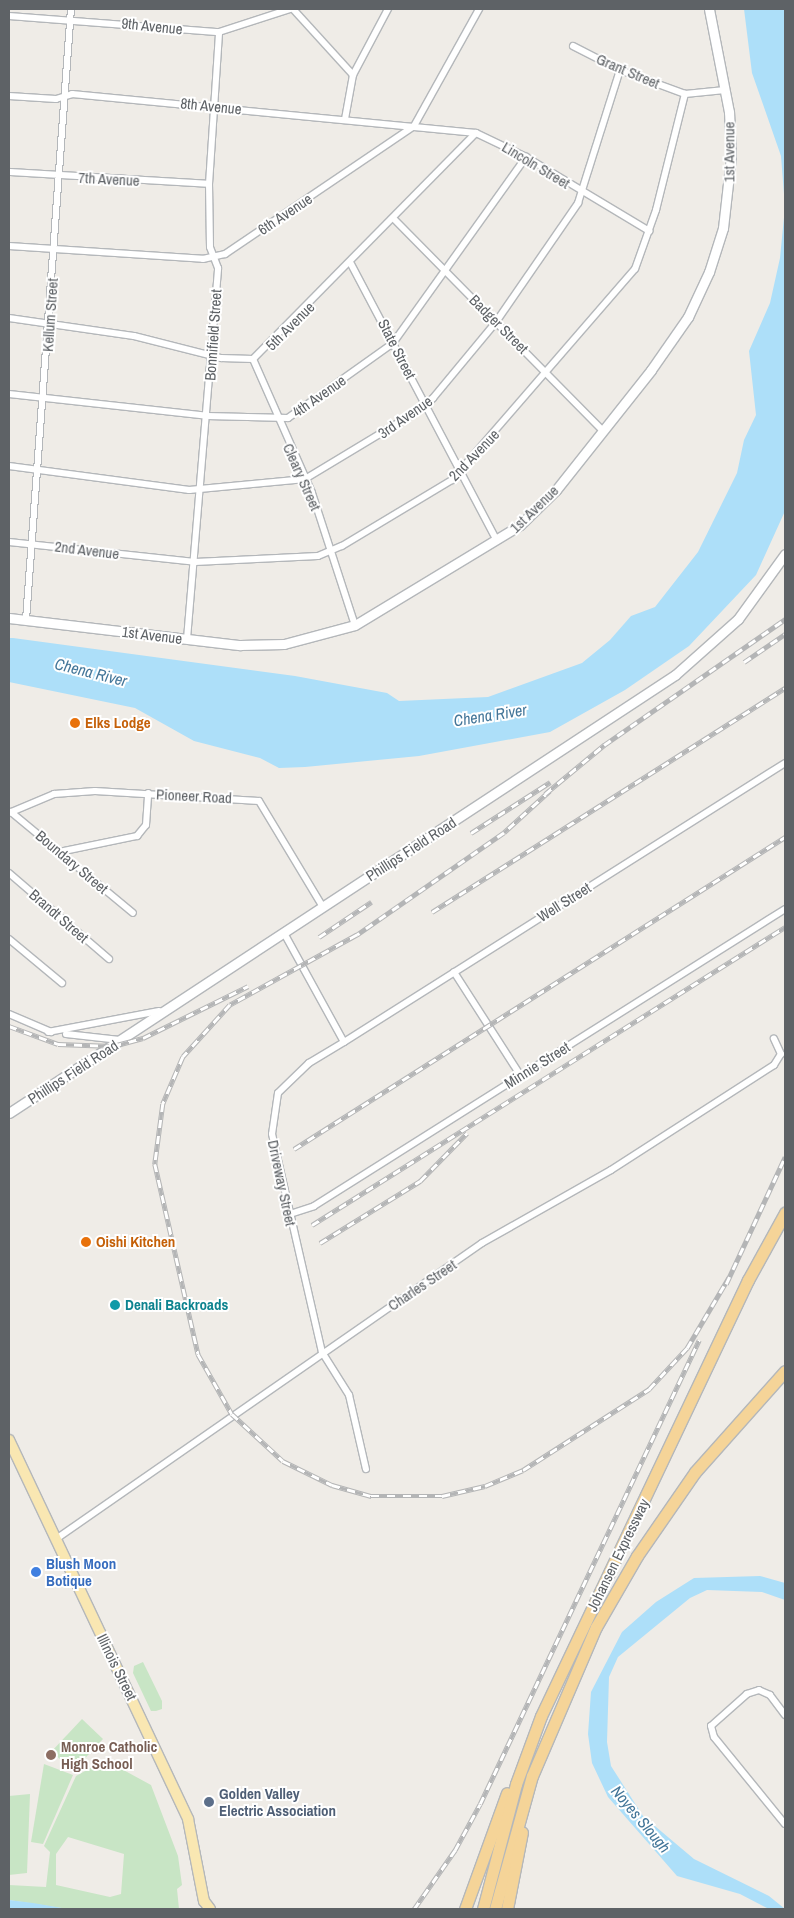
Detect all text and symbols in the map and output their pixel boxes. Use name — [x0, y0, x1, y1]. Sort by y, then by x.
street label: 9th Avenue — [120, 14, 184, 38]
street label: Grant Street — [594, 50, 662, 92]
street label: 8th Avenue — [179, 94, 243, 118]
street label: 1st Avenue — [720, 121, 738, 183]
street label: Lincoln Street — [499, 138, 573, 192]
street label: 7th Avenue — [78, 168, 140, 190]
street label: 6th Avenue — [254, 189, 316, 239]
street label: Kellum Street — [38, 278, 62, 352]
street label: Bonnifield Street — [201, 289, 225, 381]
street label: Badger Street — [466, 291, 532, 357]
street label: 5th Avenue — [262, 298, 318, 354]
street label: State Street — [374, 316, 420, 382]
street label: 4th Avenue — [288, 371, 350, 421]
street label: 3rd Avenue — [374, 392, 436, 442]
street label: 2nd Avenue — [445, 425, 503, 485]
street label: Cleary Street — [279, 441, 325, 513]
street label: 1st Avenue — [506, 481, 562, 537]
street label: 2nd Avenue — [53, 537, 121, 563]
street label: 1st Avenue — [120, 622, 184, 648]
water label: Chena River — [53, 654, 129, 690]
water label: Chena River — [452, 700, 528, 730]
place label: Elks Lodge — [85, 714, 151, 732]
marker: Elks Lodge — [69, 717, 81, 729]
street label: Pioneer Road — [156, 785, 232, 807]
street label: Phillips Field Road — [363, 813, 459, 885]
street label: Boundary Street — [32, 827, 112, 897]
street label: Well Street — [534, 878, 594, 926]
street label: Brandt Street — [26, 885, 92, 947]
street label: Phillips Field Road — [25, 1036, 121, 1108]
street label: Minnie Street — [501, 1038, 573, 1092]
street label: Driveway Street — [264, 1138, 300, 1228]
place label: Oishi Kitchen — [96, 1233, 175, 1251]
marker: Oishi Kitchen — [80, 1236, 92, 1248]
street label: Charles Street — [384, 1256, 460, 1314]
place label: Denali Backroads — [125, 1296, 228, 1314]
marker: Denali Backroads — [109, 1299, 121, 1311]
street label: Johansen Expressway — [583, 1496, 653, 1614]
place label: Blush Moon Botique — [46, 1554, 116, 1589]
marker: Blush Moon Botique — [30, 1566, 42, 1578]
street label: Illinois Street — [93, 1631, 141, 1703]
place label: Monroe Catholic High School — [61, 1737, 157, 1772]
marker: Monroe Catholic High School — [45, 1749, 57, 1761]
water label: Noyes Slough — [607, 1782, 675, 1856]
place label: Golden Valley Electric Association — [219, 1784, 337, 1819]
marker: Golden Valley Electric Association — [203, 1796, 215, 1808]

